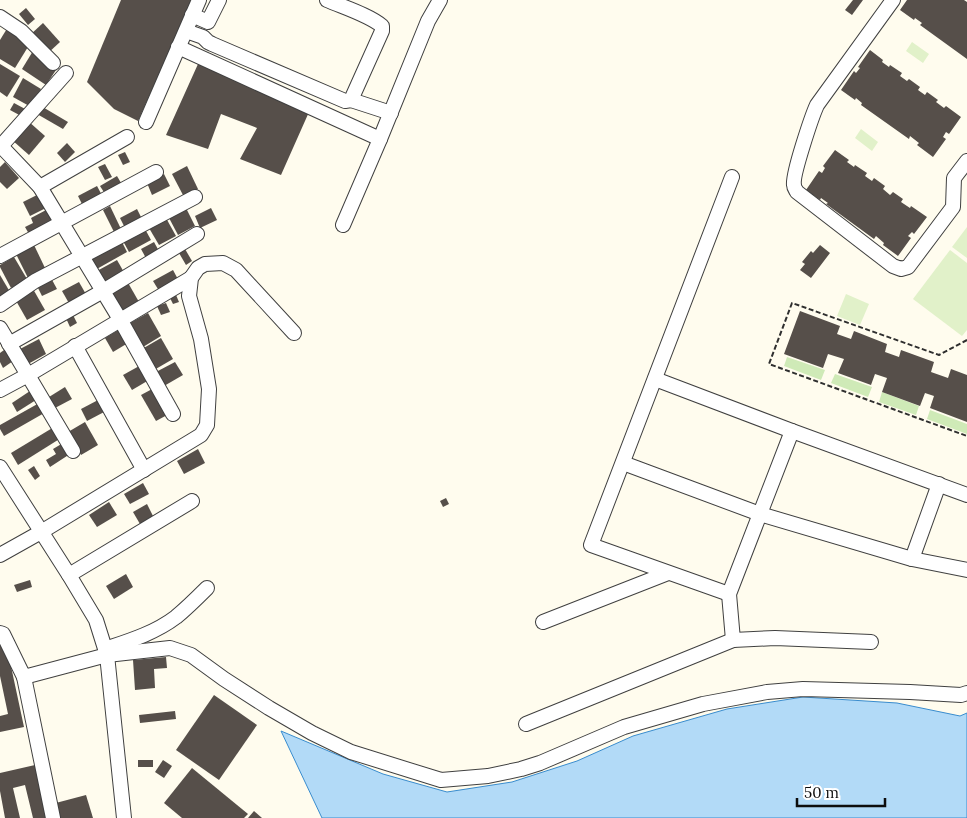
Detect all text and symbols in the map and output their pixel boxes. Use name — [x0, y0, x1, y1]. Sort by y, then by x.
scale bar — [797, 776, 884, 808]
text: 50 m — [804, 783, 839, 802]

